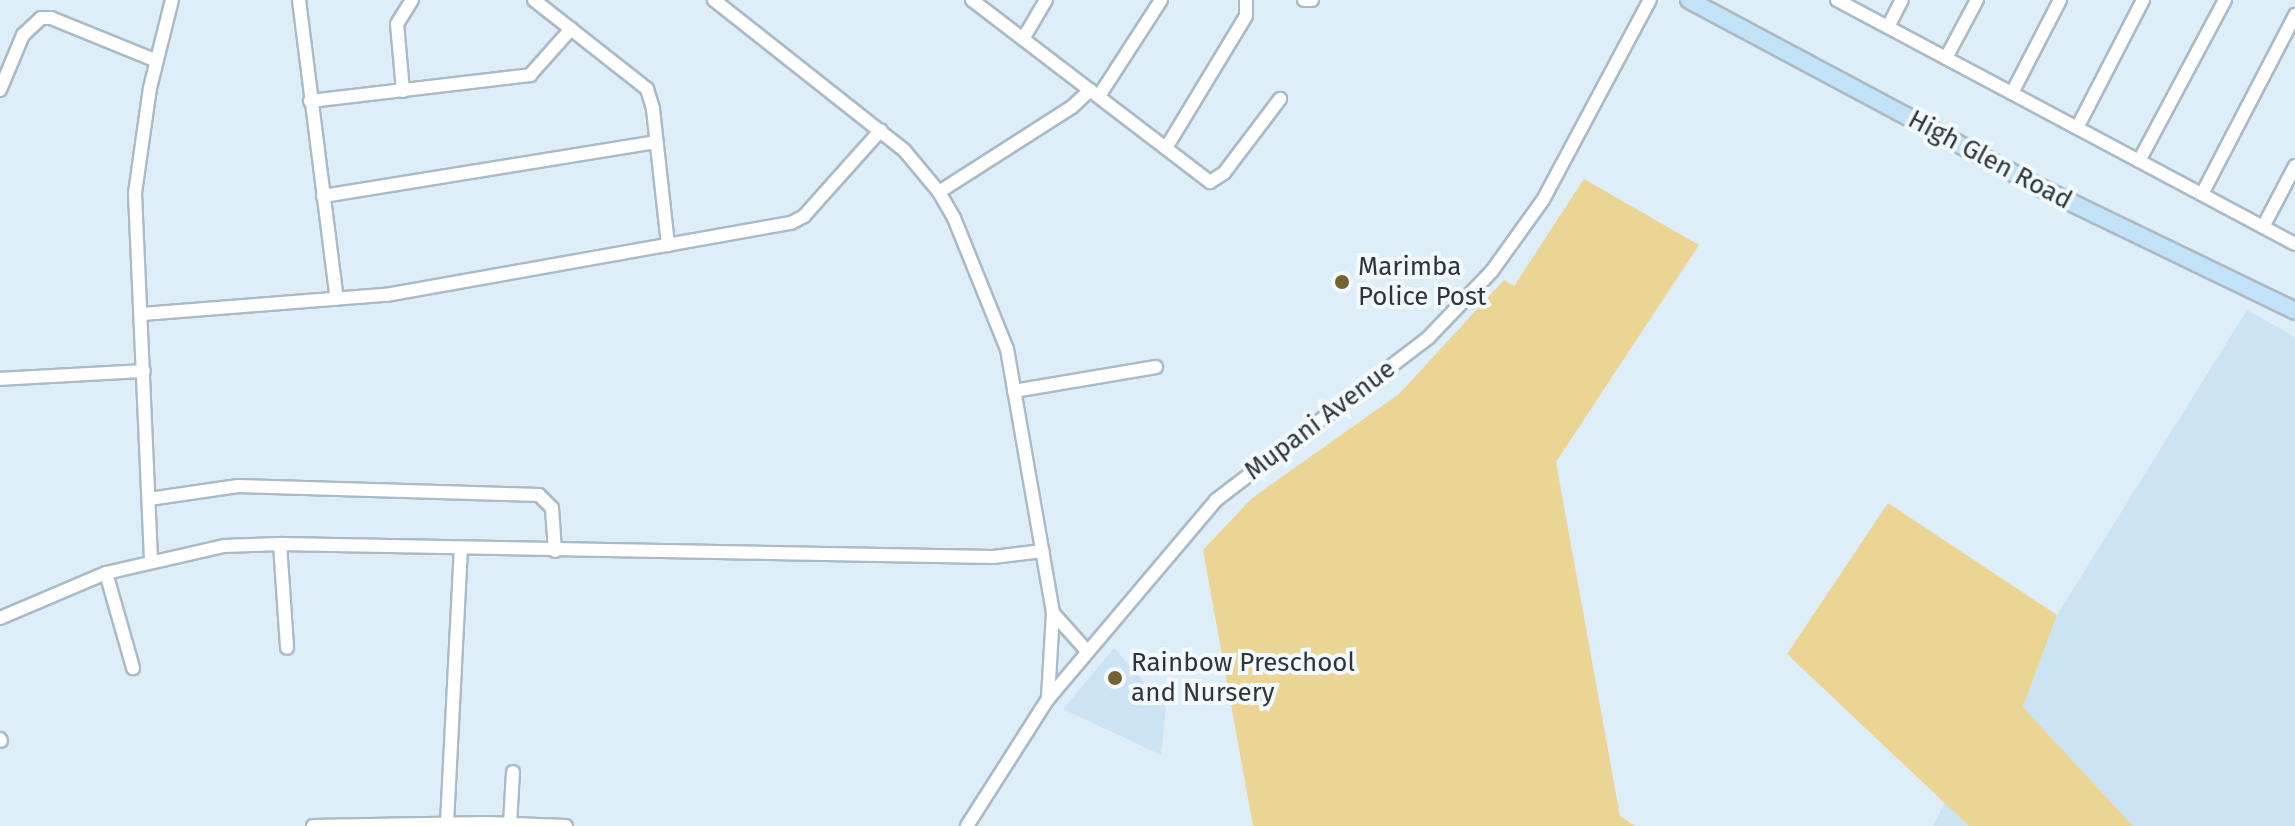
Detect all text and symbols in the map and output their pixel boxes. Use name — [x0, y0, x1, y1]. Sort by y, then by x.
street label: High Glen Road — [1903, 104, 2077, 216]
place label: Marimba Police Post — [1358, 251, 1486, 312]
marker: Marimba Police Post — [1333, 273, 1351, 291]
street label: Mupani Avenue — [1239, 353, 1401, 487]
place label: Rainbow Preschool and Nursery — [1131, 647, 1355, 708]
marker: Rainbow Preschool and Nursery — [1106, 669, 1124, 687]

